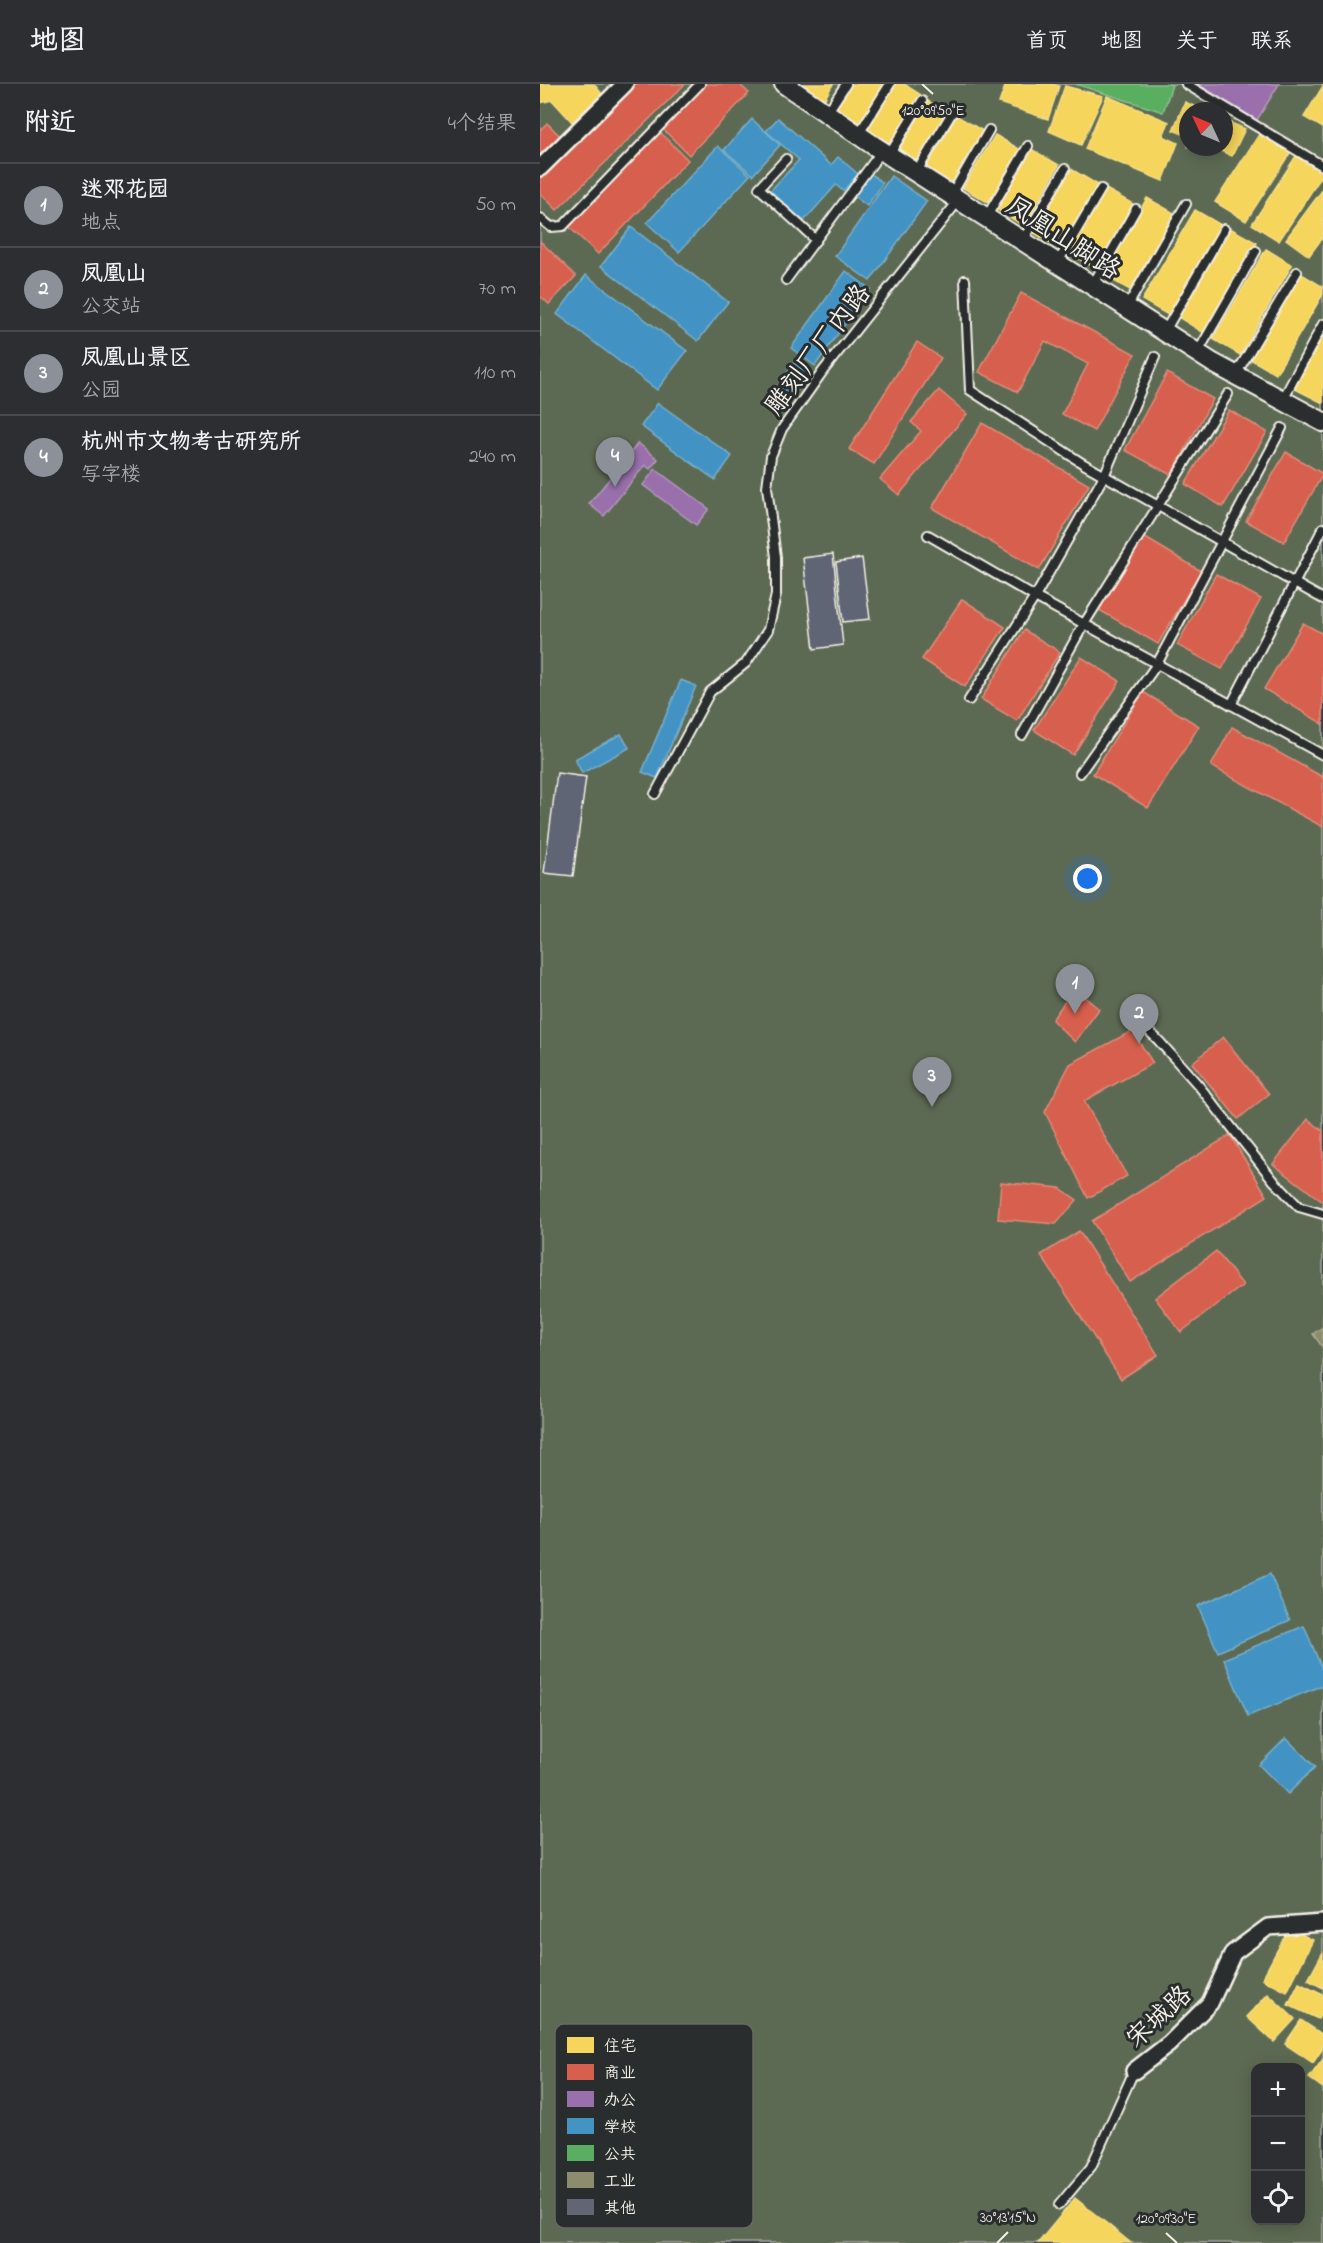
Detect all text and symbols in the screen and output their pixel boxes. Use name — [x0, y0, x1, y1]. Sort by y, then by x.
text: 地图 — [30, 22, 86, 63]
text: 首页 — [1026, 27, 1068, 57]
text: 地图 — [1101, 27, 1143, 57]
text: 关于 — [1176, 27, 1218, 57]
text: 联系 — [1251, 27, 1293, 57]
text: 120°09'50"E — [902, 100, 964, 122]
north arrow — [1179, 102, 1233, 156]
text: 附近 — [24, 105, 76, 143]
text: 4个结果 — [448, 110, 516, 139]
text: 迷邓花园 — [81, 175, 169, 207]
street label: 凤凰山脚路 — [997, 188, 1127, 291]
text: 1 — [40, 191, 47, 220]
text: 50 m — [475, 191, 516, 220]
text: 地点 — [81, 209, 121, 238]
text: 凤凰山 — [81, 259, 147, 291]
text: 2 — [39, 275, 48, 304]
text: 70 m — [479, 275, 516, 304]
street label: 雕刻厂厂内路 — [757, 277, 882, 425]
text: 公交站 — [81, 293, 141, 322]
text: 凤凰山景区 — [81, 343, 191, 375]
text: 3 — [39, 359, 48, 388]
text: 110 m — [474, 359, 516, 388]
text: 公园 — [81, 377, 121, 406]
text: 杭州市文物考古研究所 — [81, 427, 301, 459]
pin: 4 — [596, 438, 634, 487]
text: 4 — [39, 443, 48, 472]
text: 240 m — [469, 443, 516, 472]
text: 写字楼 — [81, 461, 141, 490]
your location — [1073, 864, 1102, 893]
pin: 1 — [1056, 964, 1094, 1014]
pin: 2 — [1120, 994, 1158, 1044]
pin: 3 — [912, 1058, 952, 1107]
street label: 宋城路 — [1119, 1978, 1202, 2059]
legend — [555, 2024, 753, 2228]
text: 住宅 — [604, 2035, 636, 2059]
text: 商业 — [604, 2062, 636, 2086]
map controls — [1251, 2063, 1305, 2225]
button: + — [1251, 2063, 1305, 2117]
text: 办公 — [604, 2089, 636, 2113]
text: 学校 — [604, 2116, 636, 2140]
button: − — [1251, 2117, 1305, 2171]
text: 公共 — [604, 2143, 636, 2167]
text: 工业 — [604, 2170, 636, 2194]
button: locate — [1251, 2171, 1305, 2225]
text: 其他 — [604, 2197, 636, 2221]
text: 30°13'15"N — [980, 2207, 1036, 2229]
text: 120°09'30"E — [1136, 2208, 1196, 2230]

